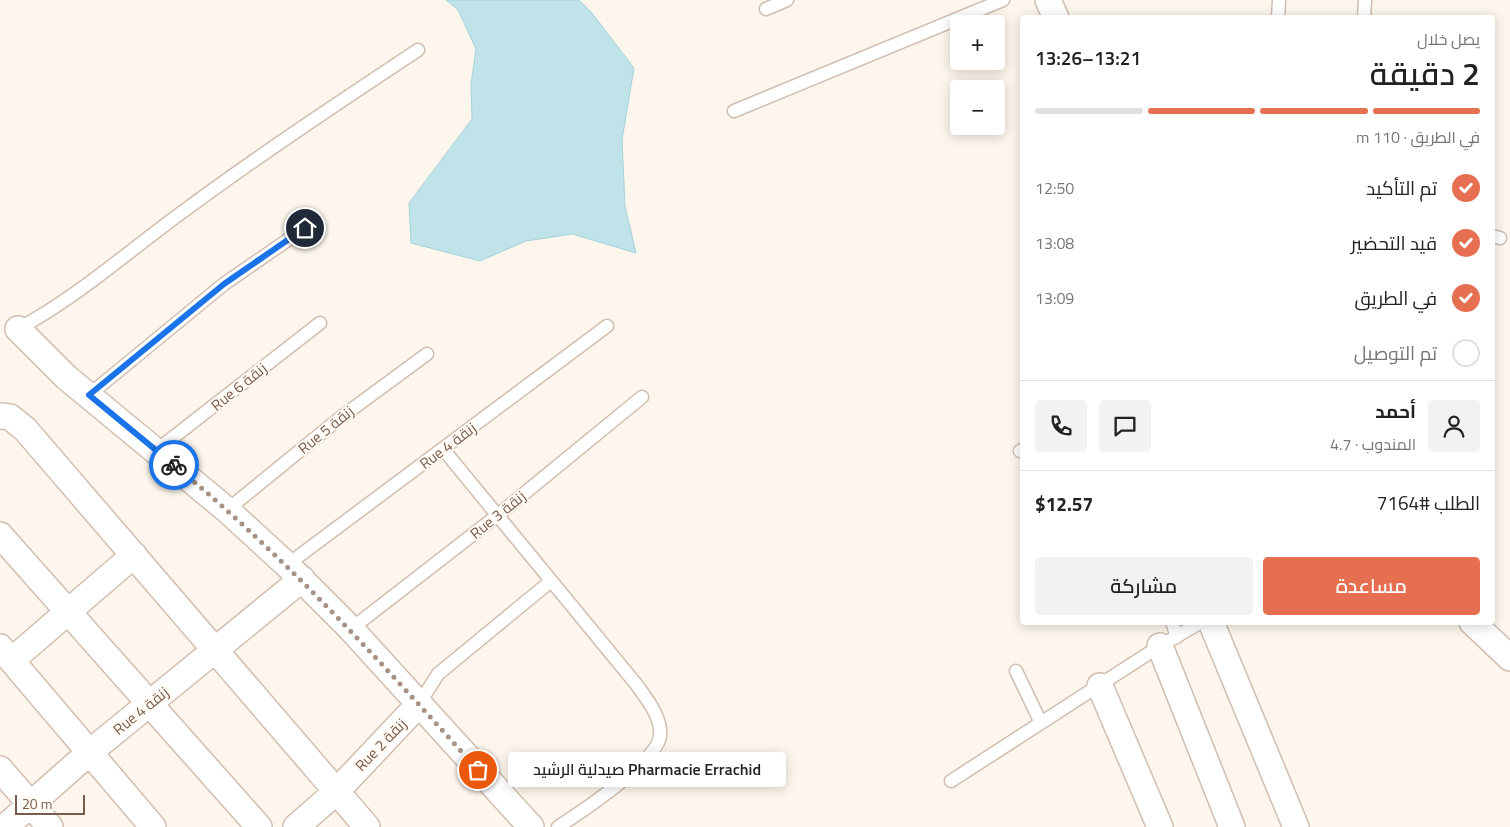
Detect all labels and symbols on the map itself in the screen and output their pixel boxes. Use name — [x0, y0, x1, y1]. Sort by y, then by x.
pin — [284, 207, 326, 249]
street label: Rue 6 زنقة — [206, 357, 272, 416]
street label: Rue 5 زنقة — [293, 400, 359, 459]
street label: Rue 4 زنقة — [414, 417, 481, 475]
courier — [149, 440, 199, 490]
street label: Rue 3 زنقة — [465, 485, 531, 544]
street label: Rue 4 زنقة — [108, 681, 174, 740]
street label: Rue 2 زنقة — [349, 713, 412, 776]
pin — [457, 749, 499, 791]
callout: Pharmacie Errachid صيدلية الرشيد — [508, 752, 786, 788]
scale bar — [15, 792, 85, 815]

